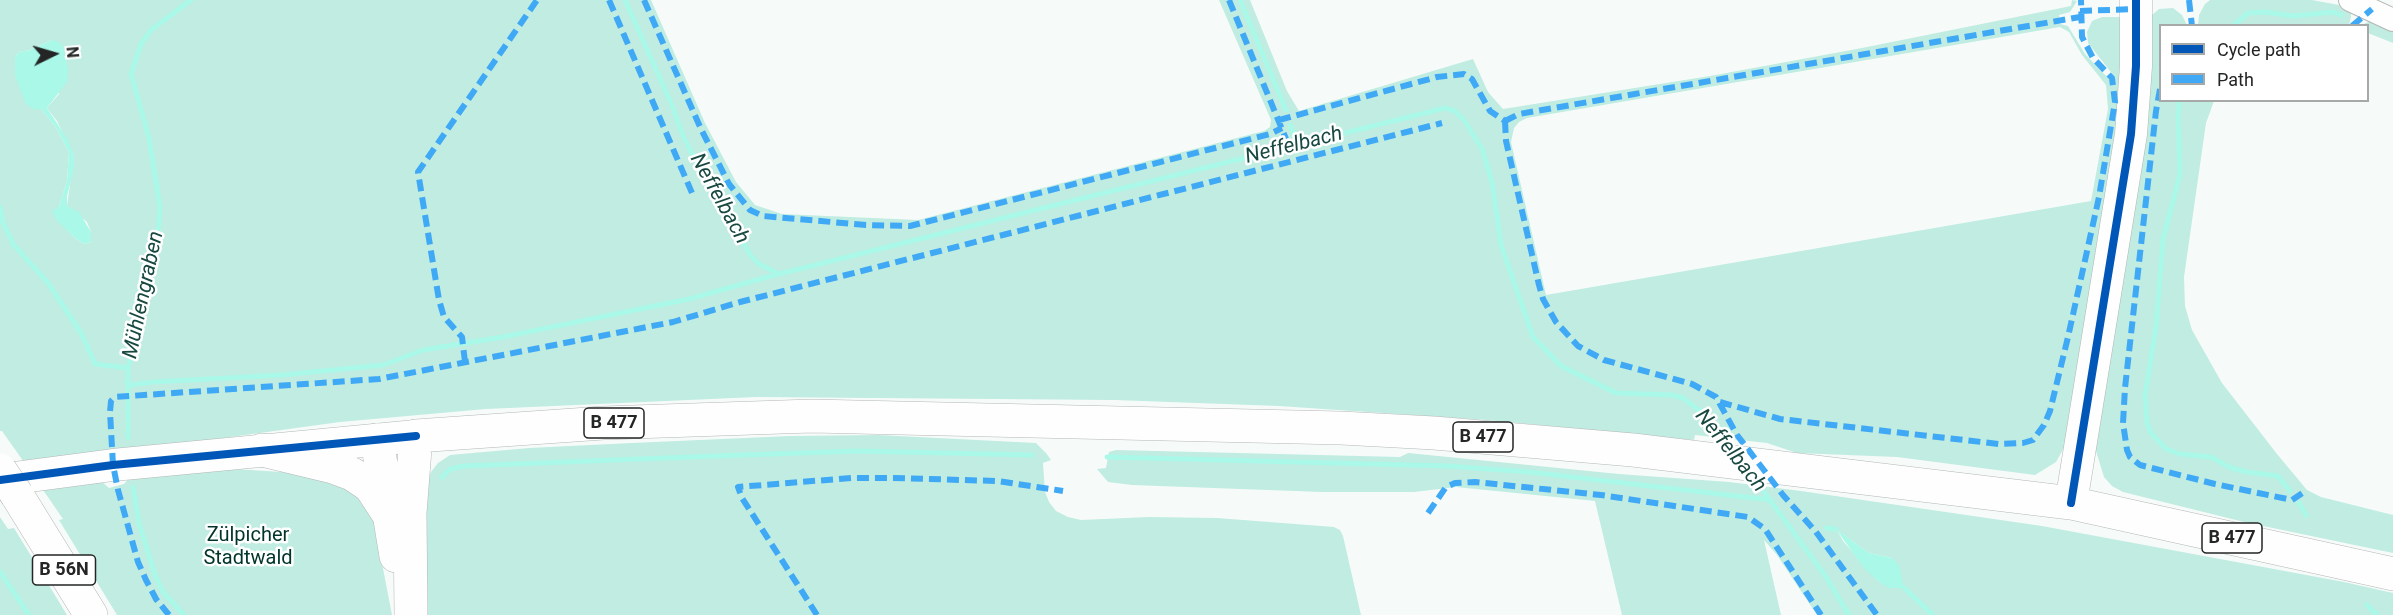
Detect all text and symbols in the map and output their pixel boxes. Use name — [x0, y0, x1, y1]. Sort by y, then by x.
north arrow — [24, 24, 84, 84]
legend — [2159, 24, 2369, 102]
text: Cycle path — [2217, 39, 2301, 60]
text: N — [62, 46, 82, 59]
text: Path — [2217, 69, 2254, 90]
water label: Neffelbach — [1243, 122, 1345, 170]
water label: Neffelbach — [684, 149, 754, 249]
water label: Mühlengraben — [118, 229, 170, 361]
water label: Neffelbach — [1689, 404, 1771, 498]
road number: B 477 — [584, 408, 644, 438]
road number: B 477 — [1453, 422, 1513, 452]
road number: B 477 — [2202, 523, 2262, 553]
park label: Zülpicher Stadtwald — [203, 524, 293, 571]
road number: B 56N — [32, 555, 96, 585]

